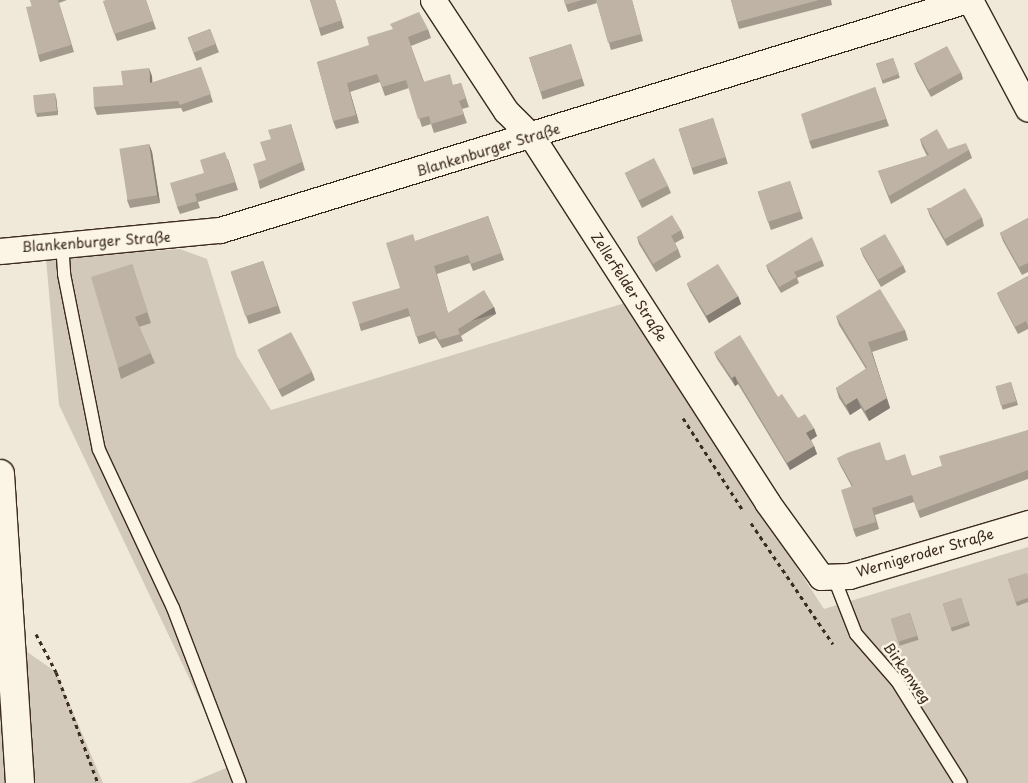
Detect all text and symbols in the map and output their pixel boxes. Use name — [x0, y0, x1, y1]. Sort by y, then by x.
street label: Blankenburger Straße — [414, 120, 562, 180]
street label: Blankenburger Straße — [21, 228, 171, 256]
street label: Zellerfelder Straße — [588, 229, 670, 345]
street label: Wernigeroder Straße — [854, 525, 996, 581]
street label: Birkenweg — [880, 639, 934, 707]

